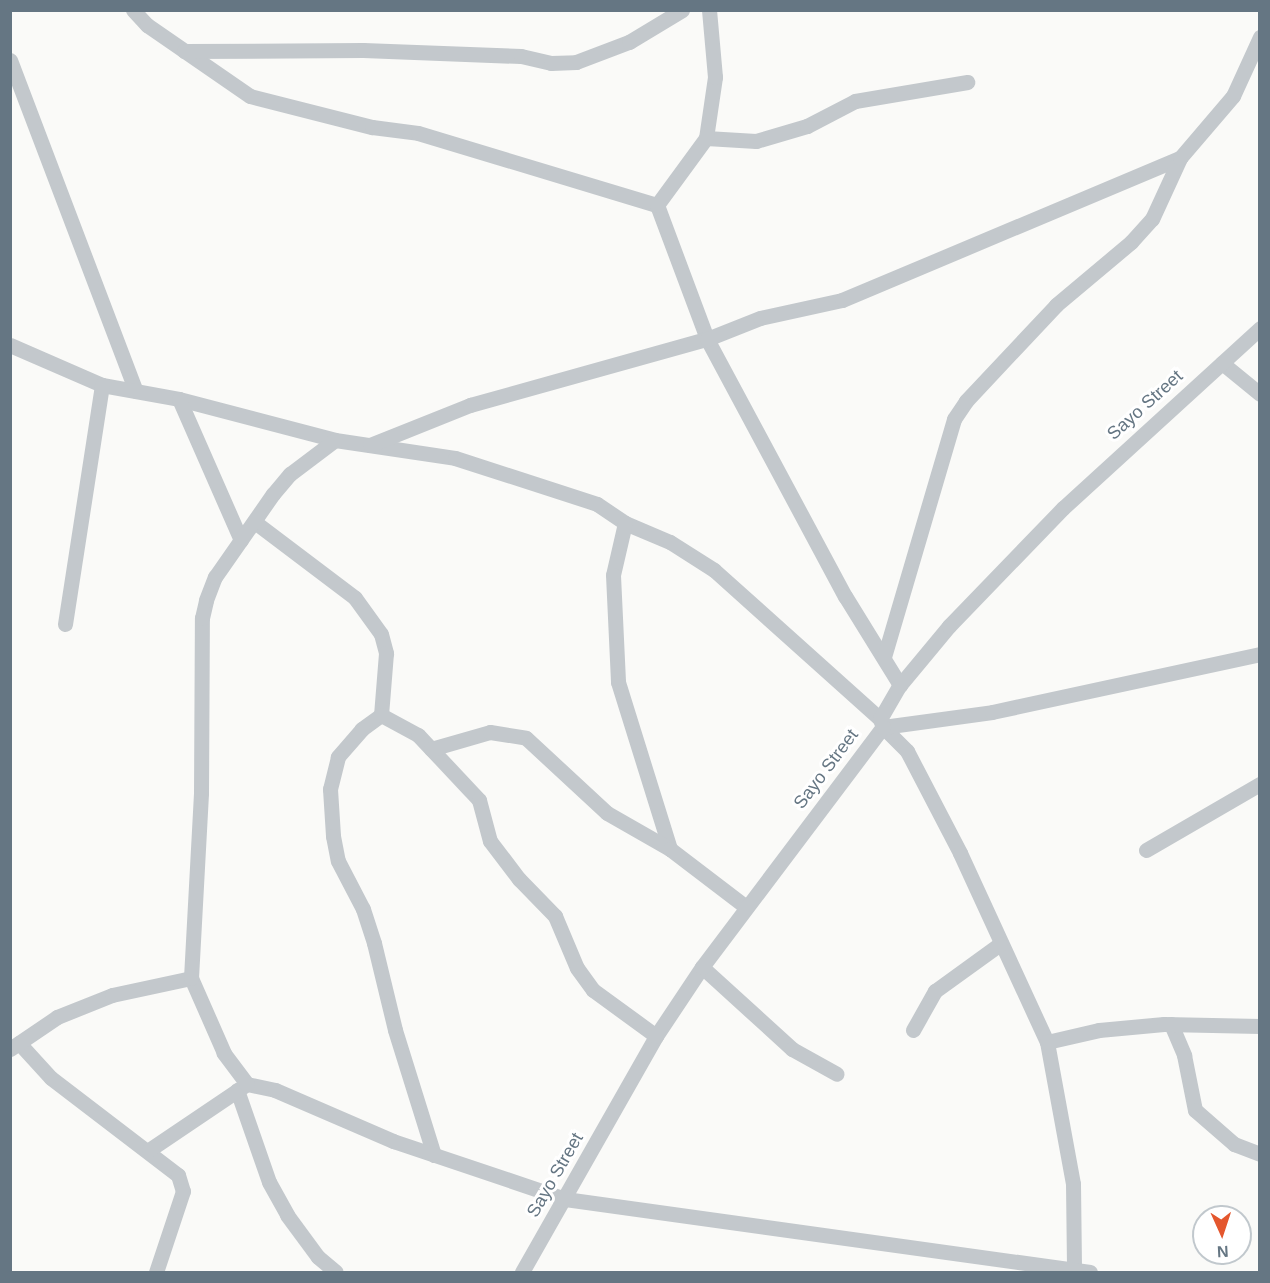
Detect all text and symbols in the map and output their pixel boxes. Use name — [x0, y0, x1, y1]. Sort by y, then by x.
street label: Sayo Street — [1103, 366, 1187, 444]
street label: Sayo Street — [789, 725, 863, 813]
street label: Sayo Street — [522, 1129, 588, 1221]
north arrow — [1192, 1205, 1252, 1265]
text: N — [1217, 1243, 1229, 1260]

